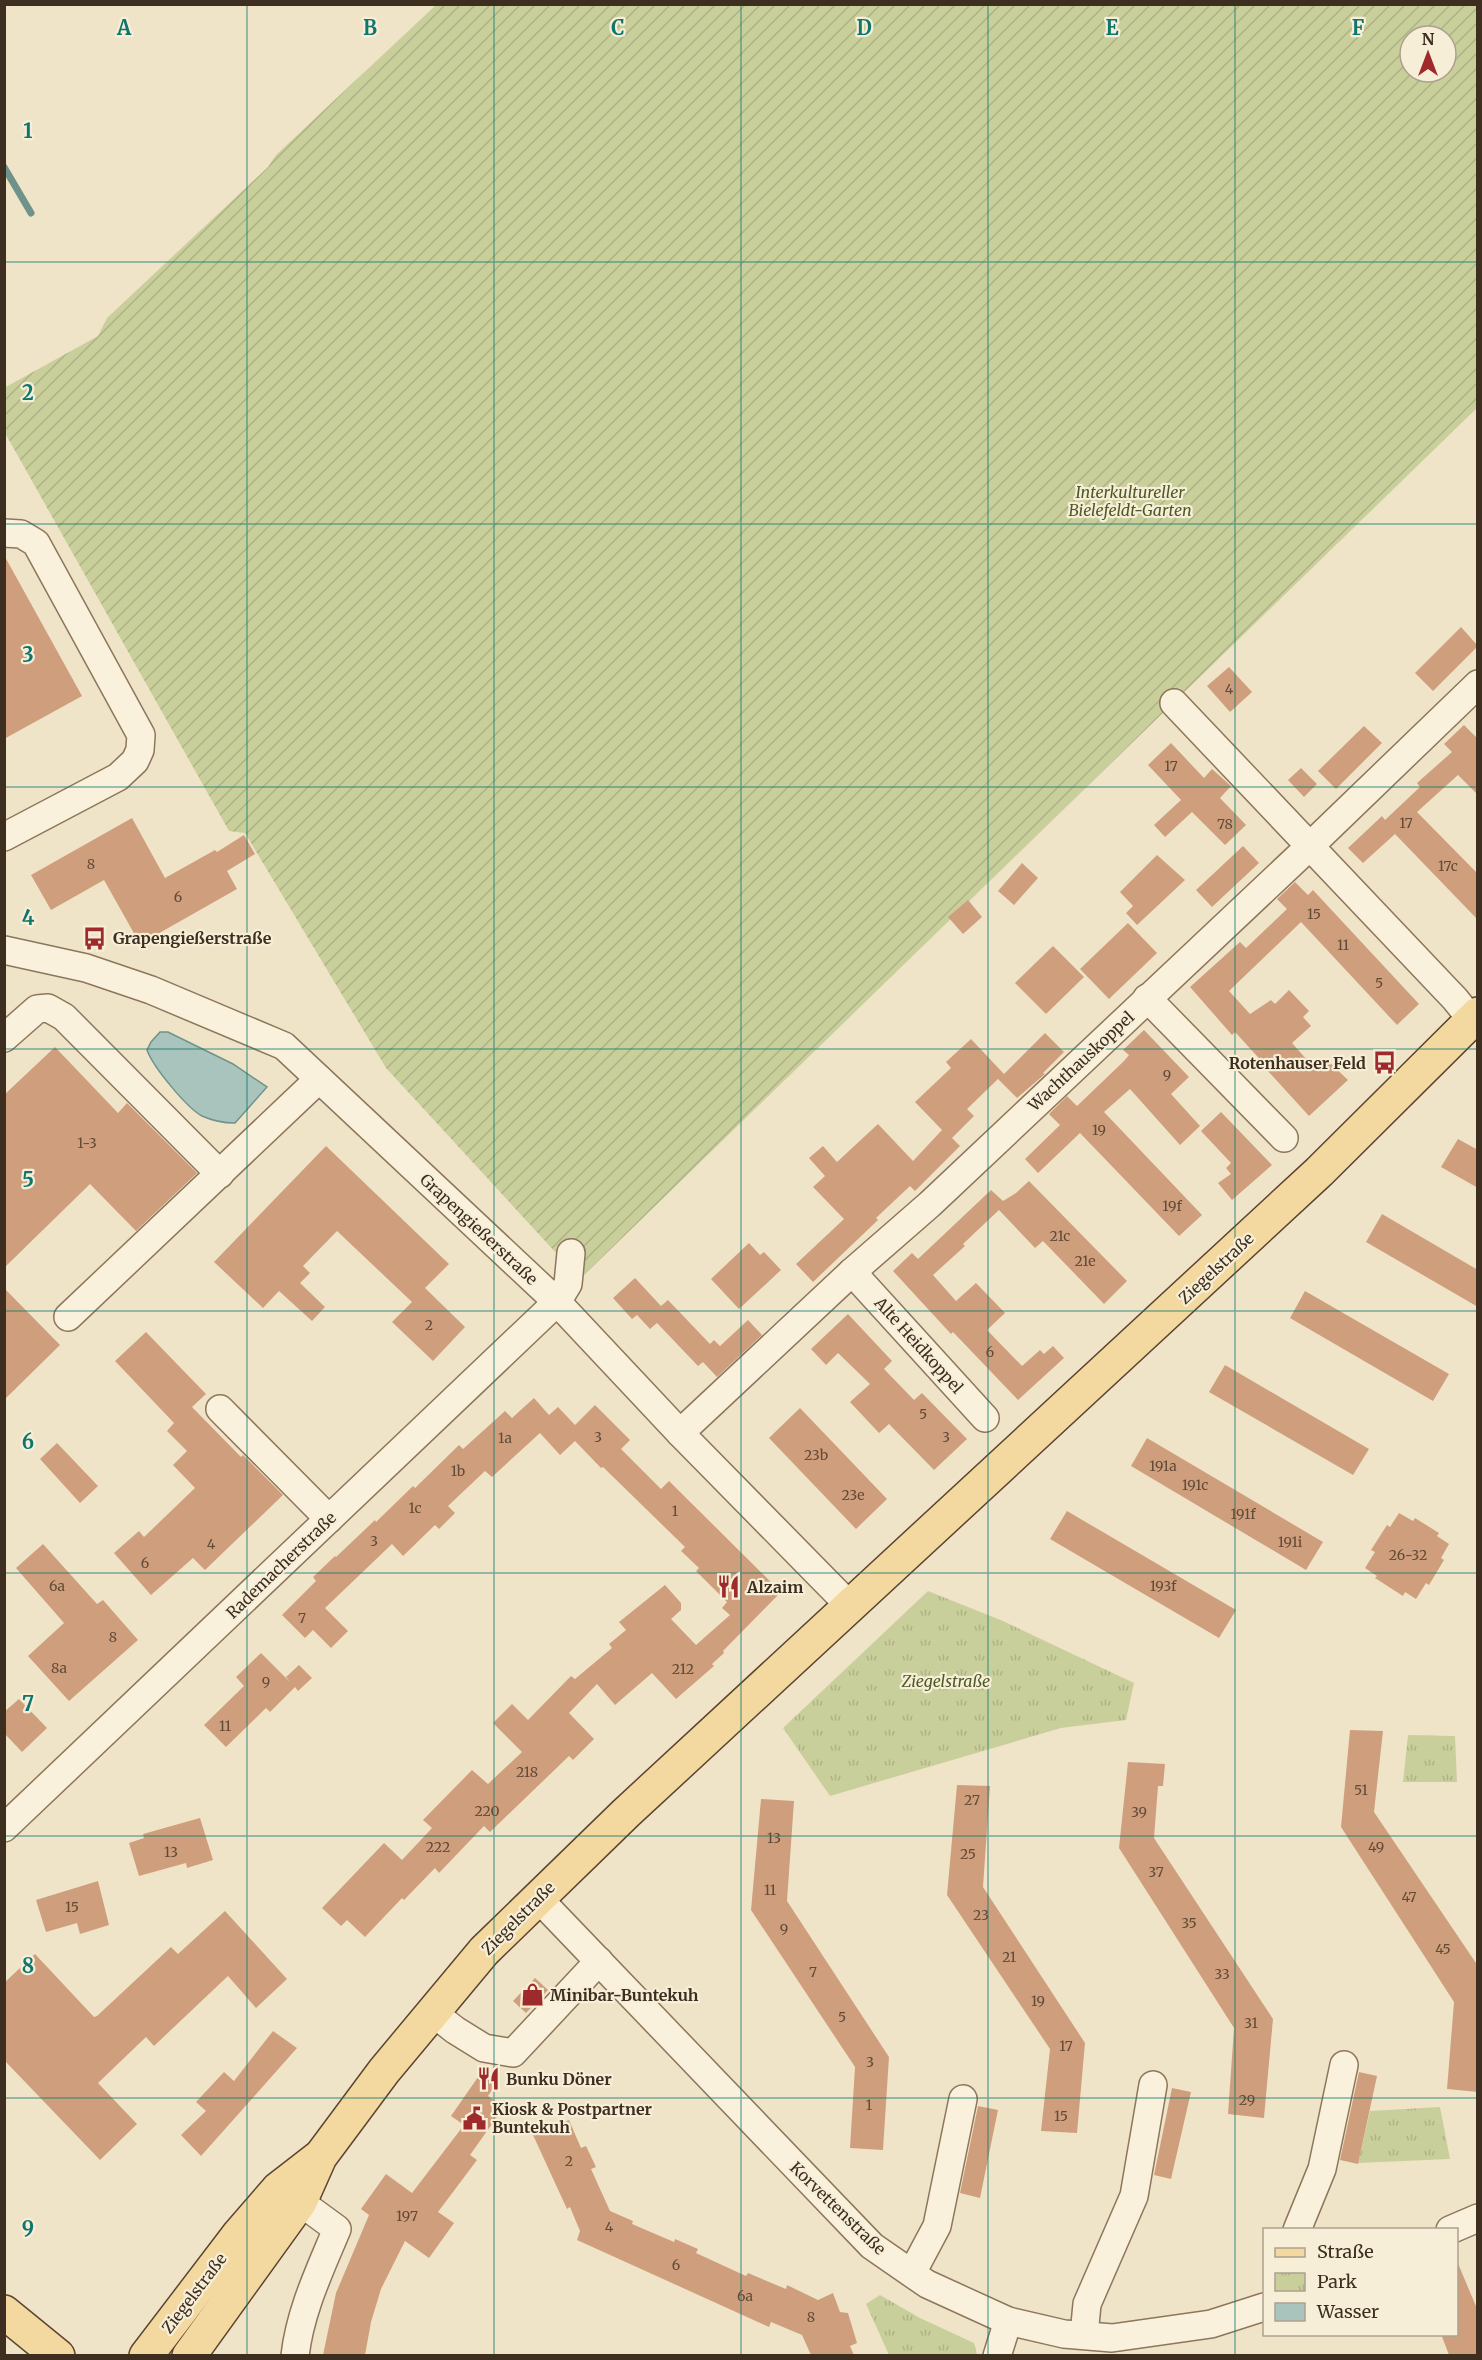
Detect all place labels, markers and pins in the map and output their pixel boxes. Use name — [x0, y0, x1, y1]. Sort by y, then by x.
bus stop icon: Grapengießerstraße — [82, 925, 108, 951]
place label: Grapengießerstraße — [113, 928, 272, 948]
bus stop icon: Rotenhauser Feld — [1371, 1050, 1397, 1076]
place label: Rotenhauser Feld — [1229, 1053, 1366, 1073]
restaurant icon: Alzaim — [716, 1574, 742, 1600]
place label: Alzaim — [746, 1577, 803, 1597]
shop icon: Minibar-Buntekuh — [519, 1982, 545, 2008]
place label: Minibar-Buntekuh — [550, 1985, 699, 2005]
restaurant icon: Bunku Döner — [475, 2066, 501, 2092]
place label: Bunku Döner — [506, 2069, 612, 2089]
place label: Kiosk & Postpartner Buntekuh — [492, 2099, 653, 2137]
public building icon: Kiosk & Postpartner Buntekuh — [461, 2105, 487, 2131]

